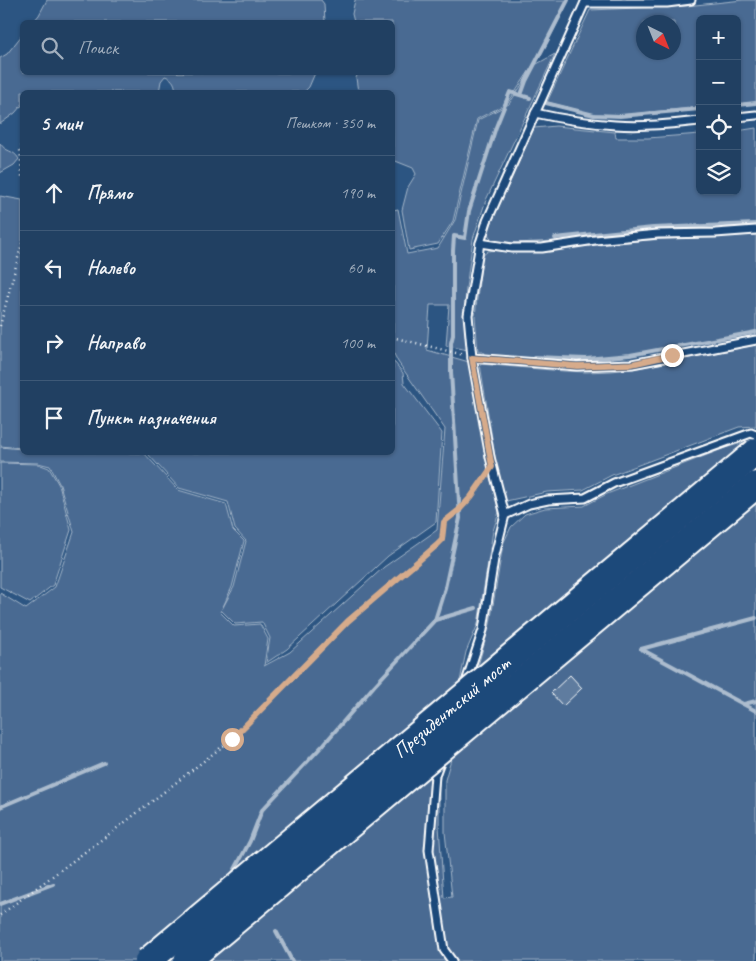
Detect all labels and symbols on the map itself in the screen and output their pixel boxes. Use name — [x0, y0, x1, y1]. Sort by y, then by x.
north arrow — [636, 15, 681, 60]
route end — [661, 344, 684, 367]
street label: Президентский мост — [388, 650, 516, 763]
route start — [221, 728, 244, 751]

